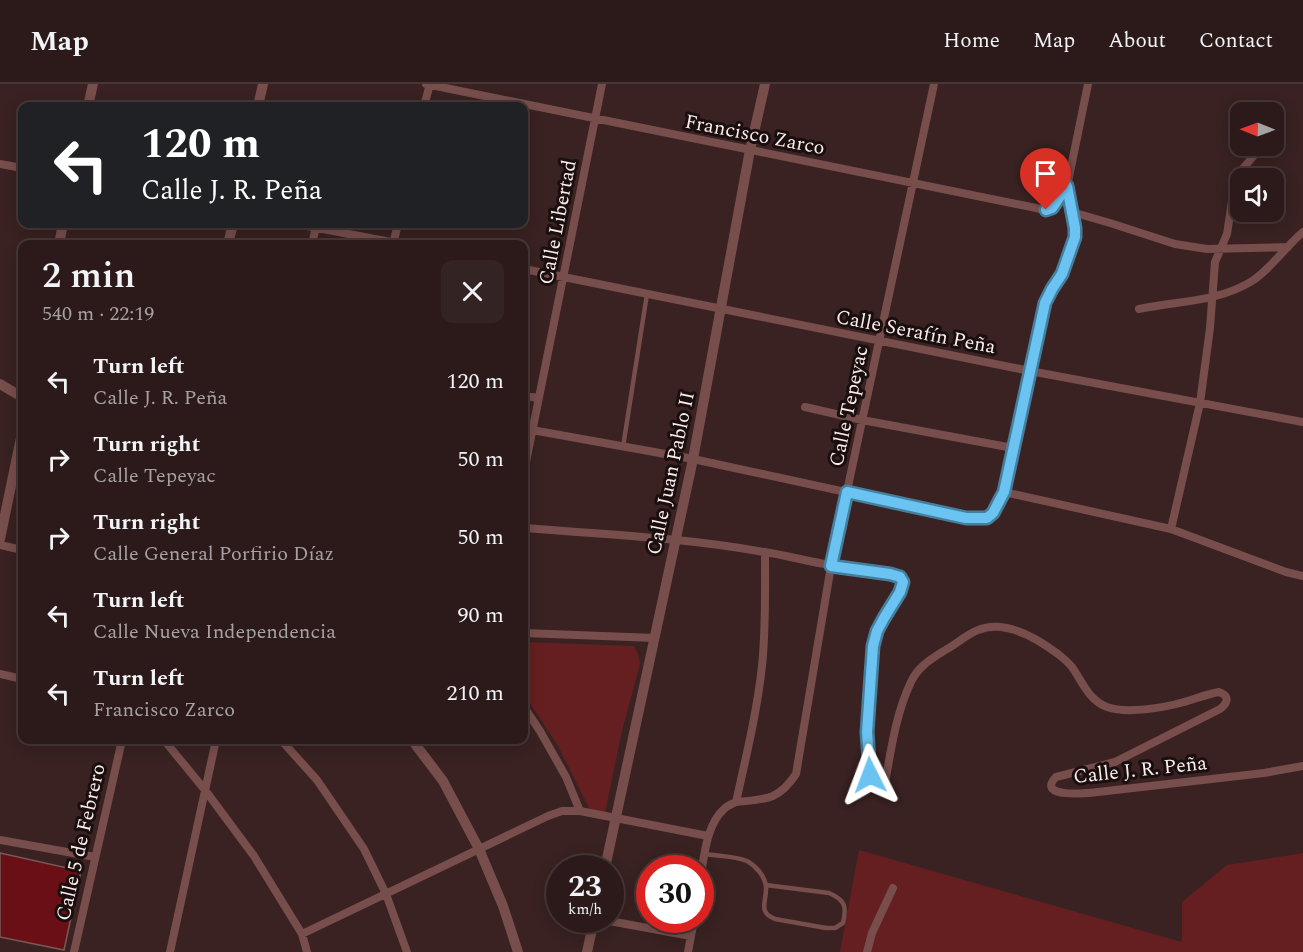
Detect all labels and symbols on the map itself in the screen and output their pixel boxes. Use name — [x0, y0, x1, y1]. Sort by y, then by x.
north arrow — [1230, 102, 1284, 156]
street label: Francisco Zarco — [682, 107, 827, 163]
pin — [1020, 148, 1071, 210]
street label: Calle Libertad — [531, 157, 585, 287]
street label: Calle Serafín Peña — [833, 302, 998, 362]
street label: Calle Tepeyac — [822, 343, 876, 469]
street label: Calle Juan Pablo II — [639, 389, 703, 558]
position arrow — [838, 743, 902, 807]
street label: Calle J. R. Peña — [1072, 748, 1209, 792]
street label: Calle 5 de Febrero — [48, 761, 114, 924]
speed limit sign: 30 — [636, 855, 714, 933]

